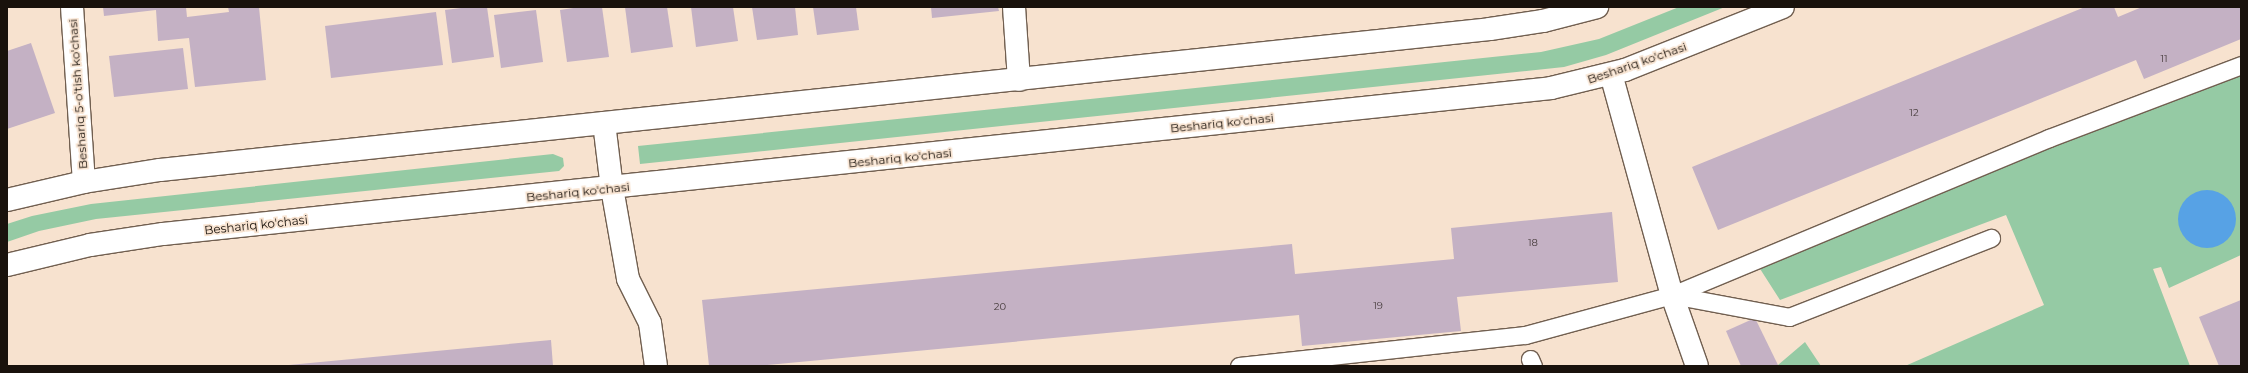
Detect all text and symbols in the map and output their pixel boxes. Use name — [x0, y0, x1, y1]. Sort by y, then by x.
street label: Beshariq 5-o'tish ko'chasi — [66, 18, 90, 170]
street label: Beshariq ko'chasi — [1585, 39, 1689, 87]
house number: 11 — [2160, 53, 2168, 65]
house number: 12 — [1909, 107, 1919, 119]
street label: Beshariq ko'chasi — [1170, 110, 1274, 136]
street label: Beshariq ko'chasi — [848, 145, 952, 171]
street label: Beshariq ko'chasi — [526, 179, 630, 205]
street label: Beshariq ko'chasi — [204, 212, 308, 238]
house number: 18 — [1528, 237, 1538, 249]
house number: 19 — [1373, 300, 1383, 312]
house number: 20 — [994, 301, 1006, 313]

